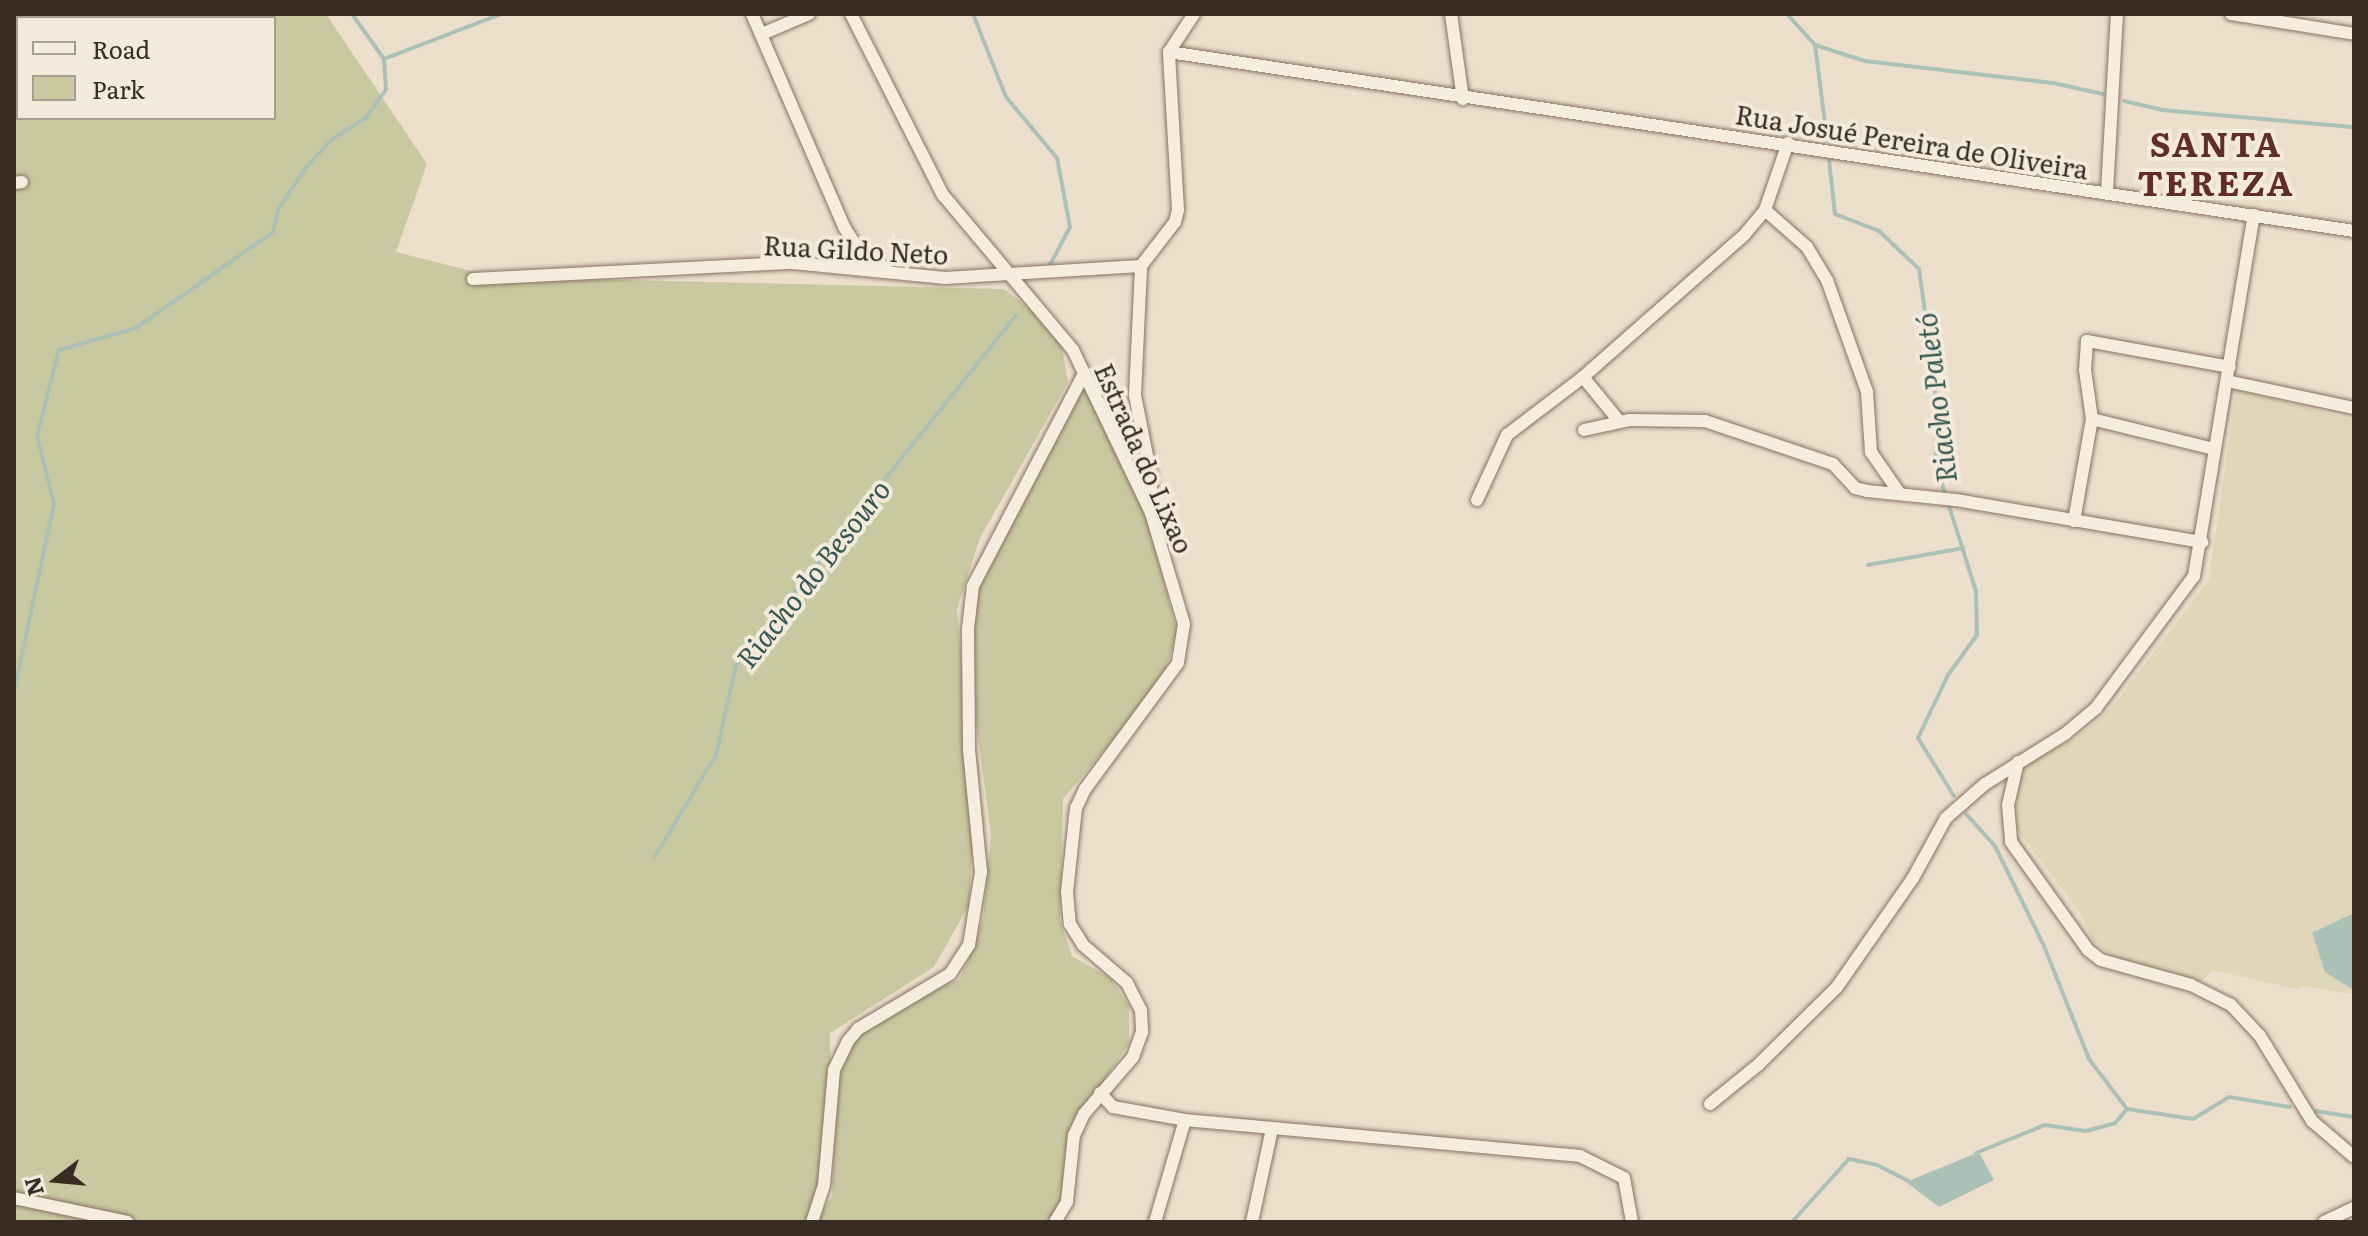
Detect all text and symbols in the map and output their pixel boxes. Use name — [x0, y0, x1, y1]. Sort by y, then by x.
legend — [16, 16, 276, 120]
text: Road — [92, 31, 150, 66]
text: Park — [92, 71, 145, 106]
street label: Rua Josué Pereira de Oliveira — [1733, 98, 2091, 184]
district label: SANTA TEREZA — [2137, 122, 2295, 202]
street label: Rua Gildo Neto — [763, 229, 949, 269]
water label: Riacho Paletó — [1908, 311, 1962, 485]
street label: Estrada do Lixao — [1089, 358, 1201, 558]
water label: Riacho do Besouro — [728, 472, 896, 674]
north arrow — [16, 1140, 96, 1220]
text: N — [14, 1173, 51, 1200]

